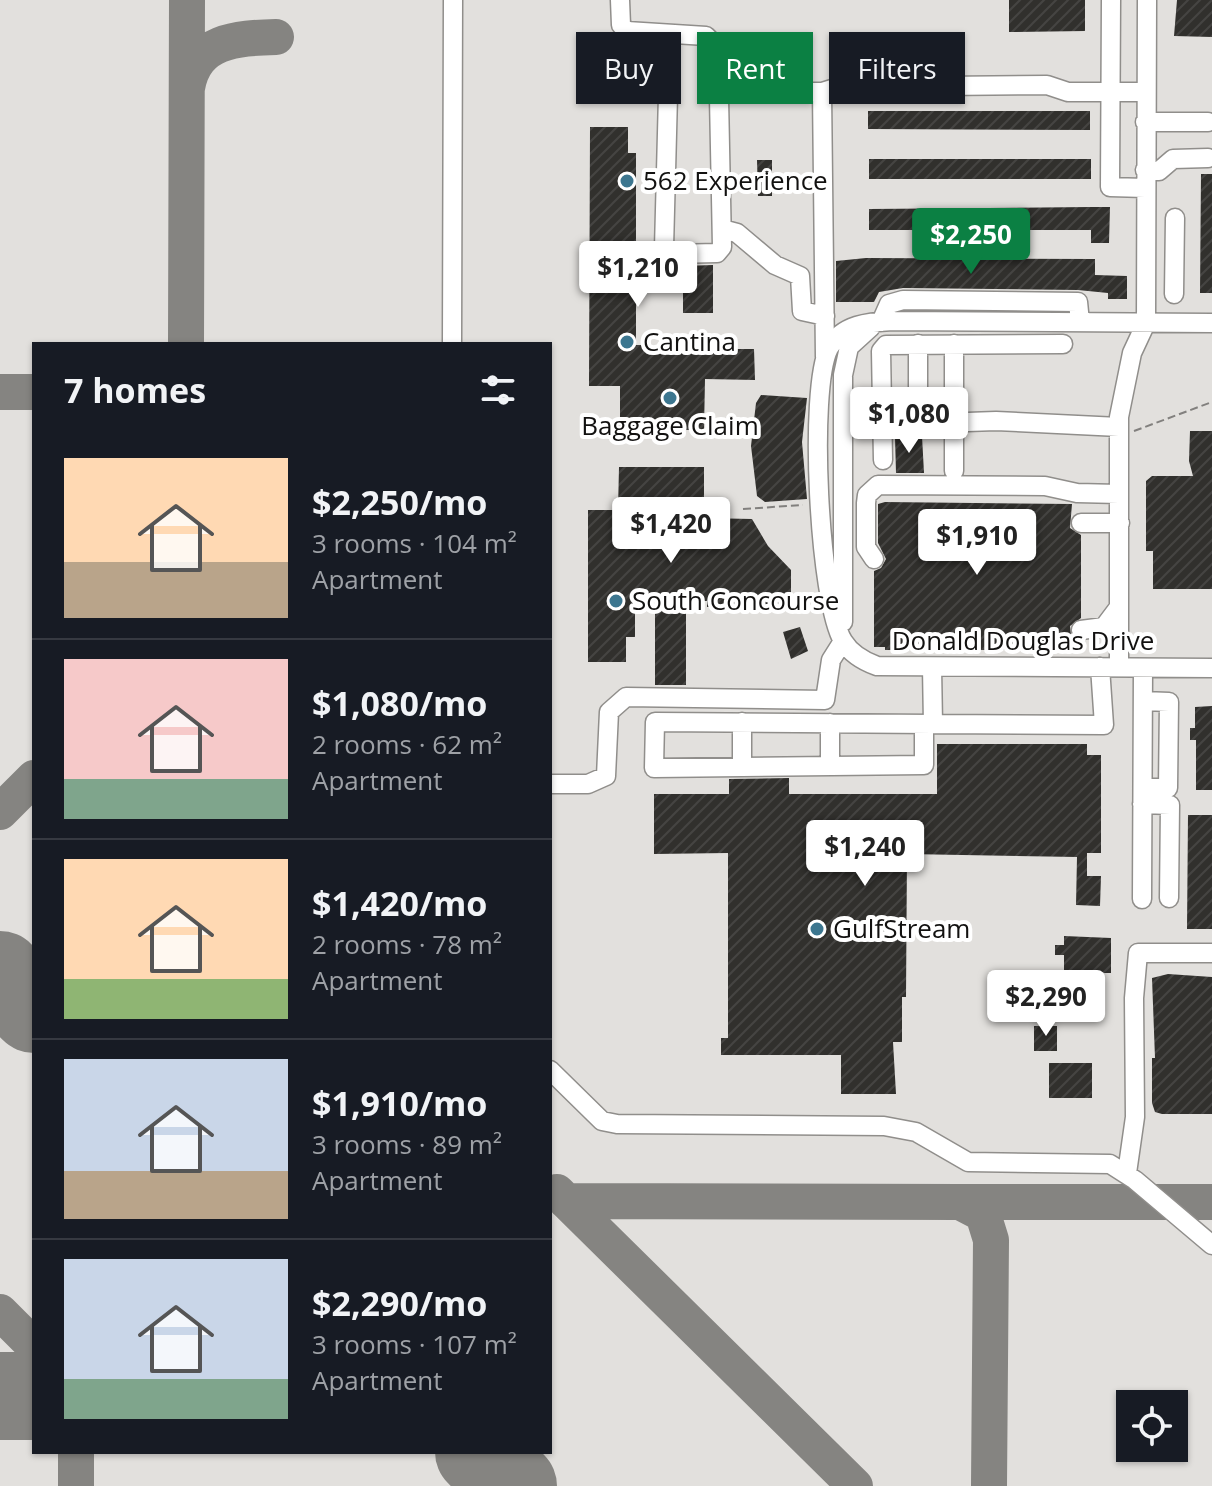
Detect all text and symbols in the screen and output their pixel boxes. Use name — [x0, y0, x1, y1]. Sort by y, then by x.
chip: Buy — [576, 32, 681, 104]
chip: Rent — [697, 32, 813, 104]
chip: Filters — [829, 32, 965, 104]
place label: 562 Experience — [643, 162, 828, 198]
marker: 562 Experience — [618, 172, 636, 190]
pin: $2,250 — [906, 208, 1036, 276]
text: $2,250 — [930, 216, 1012, 252]
pin: $1,210 — [573, 241, 703, 309]
text: $1,210 — [597, 249, 679, 285]
place label: Cantina — [643, 323, 736, 359]
marker: Cantina — [618, 333, 636, 351]
text: 7 homes — [64, 367, 206, 413]
icon: filters — [476, 368, 520, 412]
pin: $1,080 — [844, 387, 974, 455]
marker: Baggage Claim — [661, 389, 679, 407]
text: $1,080 — [868, 395, 950, 431]
place label: Baggage Claim — [581, 407, 759, 443]
text: $2,250/mo — [312, 479, 487, 525]
icon: home — [128, 490, 224, 586]
pin: $1,420 — [606, 497, 736, 565]
text: $1,420 — [630, 505, 712, 541]
pin: $1,910 — [912, 509, 1042, 577]
text: $1,910 — [936, 517, 1018, 553]
text: 3 rooms · 104 m² — [312, 525, 517, 561]
text: Apartment — [312, 561, 443, 597]
place label: South Concourse — [632, 582, 839, 618]
marker: South Concourse — [607, 592, 625, 610]
street label: Donald Douglas Drive — [892, 622, 1154, 658]
text: $1,080/mo — [312, 680, 487, 726]
icon: home — [128, 691, 224, 787]
text: 2 rooms · 62 m² — [312, 726, 502, 762]
text: Apartment — [312, 762, 443, 798]
pin: $1,240 — [800, 820, 930, 888]
text: $1,240 — [824, 828, 906, 864]
text: $1,420/mo — [312, 880, 487, 926]
icon: home — [128, 891, 224, 987]
place label: GulfStream — [833, 910, 970, 946]
marker: GulfStream — [808, 920, 826, 938]
text: 2 rooms · 78 m² — [312, 926, 502, 962]
text: Apartment — [312, 962, 443, 998]
pin: $2,290 — [981, 970, 1111, 1038]
text: $2,290 — [1005, 978, 1087, 1014]
text: $1,910/mo — [312, 1080, 487, 1126]
icon: home — [128, 1091, 224, 1187]
text: 3 rooms · 89 m² — [312, 1126, 502, 1162]
text: Apartment — [312, 1162, 443, 1198]
text: $2,290/mo — [312, 1280, 487, 1326]
icon: home — [128, 1291, 224, 1387]
text: 3 rooms · 107 m² — [312, 1326, 517, 1362]
text: Apartment — [312, 1362, 443, 1398]
map controls — [1116, 1390, 1188, 1462]
button: locate — [1116, 1390, 1188, 1462]

